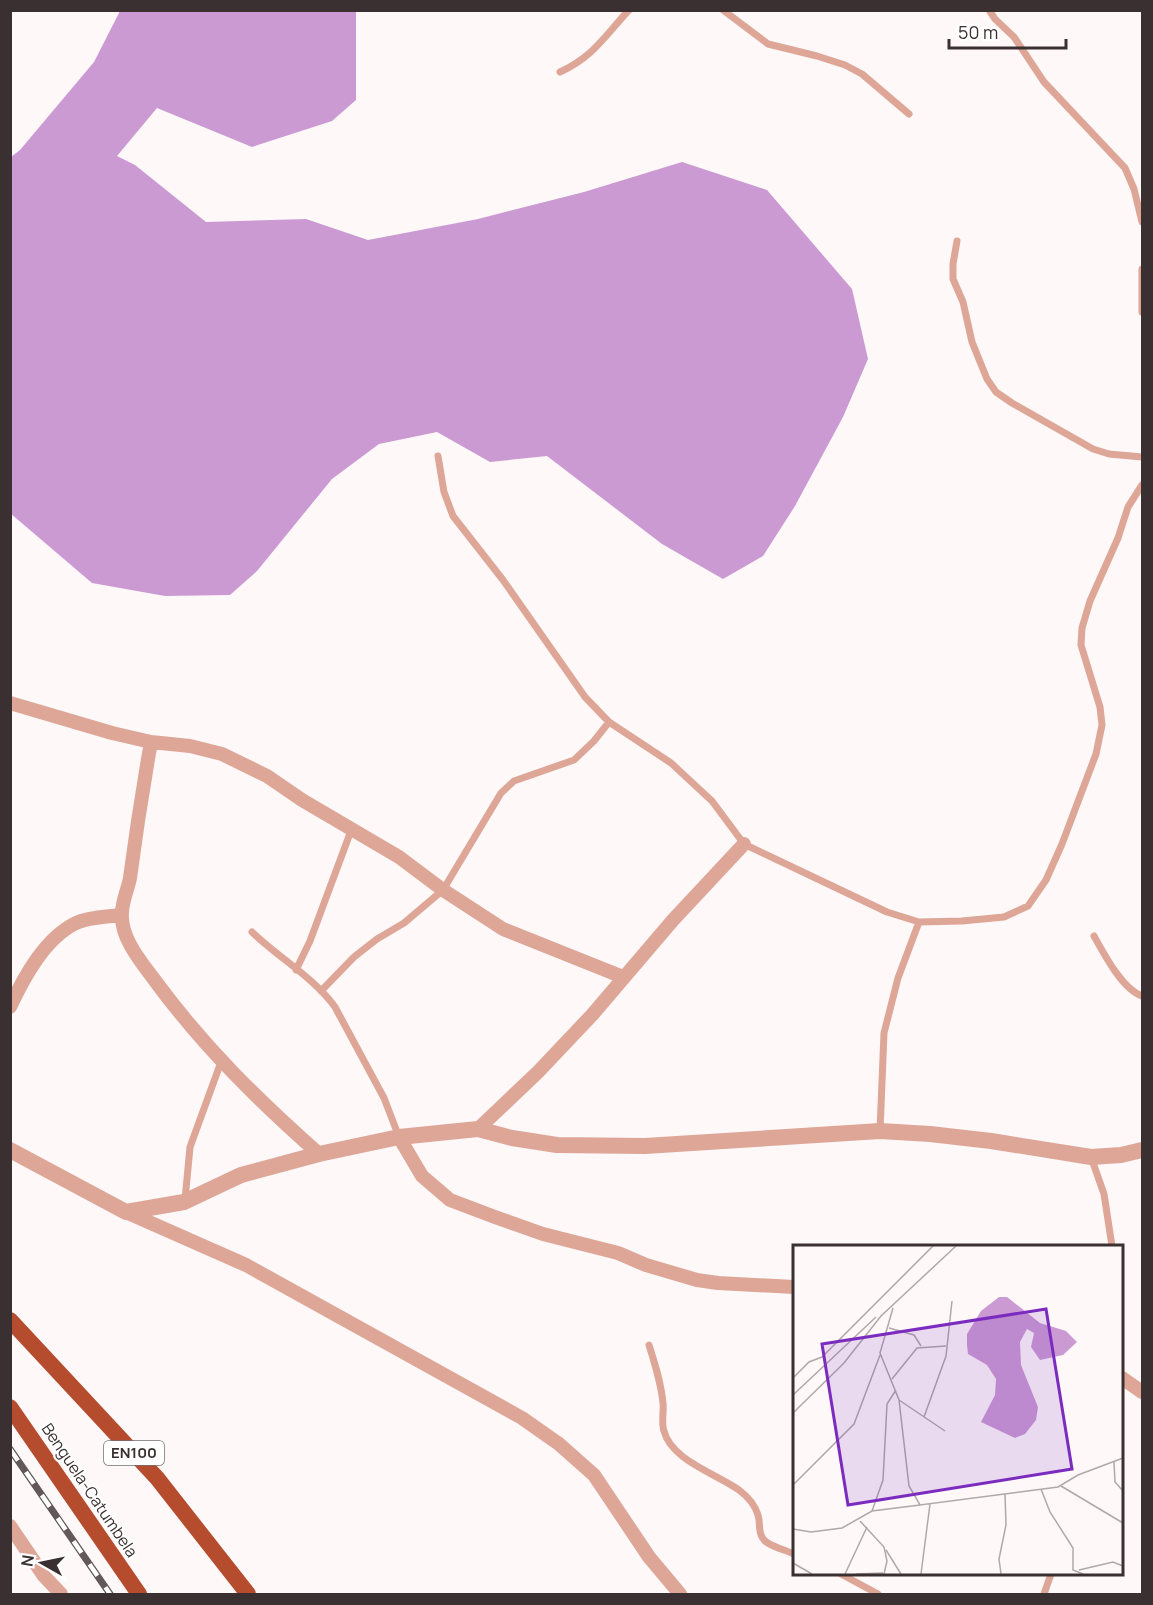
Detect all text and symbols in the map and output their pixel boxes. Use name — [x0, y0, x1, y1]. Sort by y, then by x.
scale bar — [949, 12, 1066, 50]
text: 50 m — [958, 20, 998, 44]
inset map — [793, 1245, 1123, 1575]
street label: Benguela-Catumbela — [37, 1419, 143, 1561]
road number: EN100 — [104, 1441, 164, 1465]
north arrow — [12, 1533, 72, 1593]
text: N — [15, 1553, 39, 1568]

